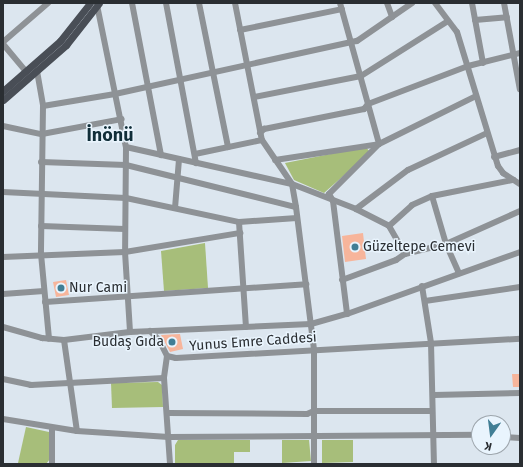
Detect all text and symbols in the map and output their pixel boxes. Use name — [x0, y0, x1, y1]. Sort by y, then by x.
district label: İnönü — [87, 124, 133, 146]
place label: Güzeltepe Cemevi — [363, 239, 475, 255]
marker: Güzeltepe Cemevi — [350, 242, 360, 252]
place label: Nur Cami — [69, 280, 127, 296]
marker: Nur Cami — [56, 283, 66, 293]
street label: Yunus Emre Caddesi — [189, 329, 317, 355]
place label: Budaş Gıda — [92, 334, 164, 350]
marker: Budaş Gıda — [167, 337, 177, 347]
north arrow — [471, 415, 511, 455]
text: K — [483, 439, 493, 453]

